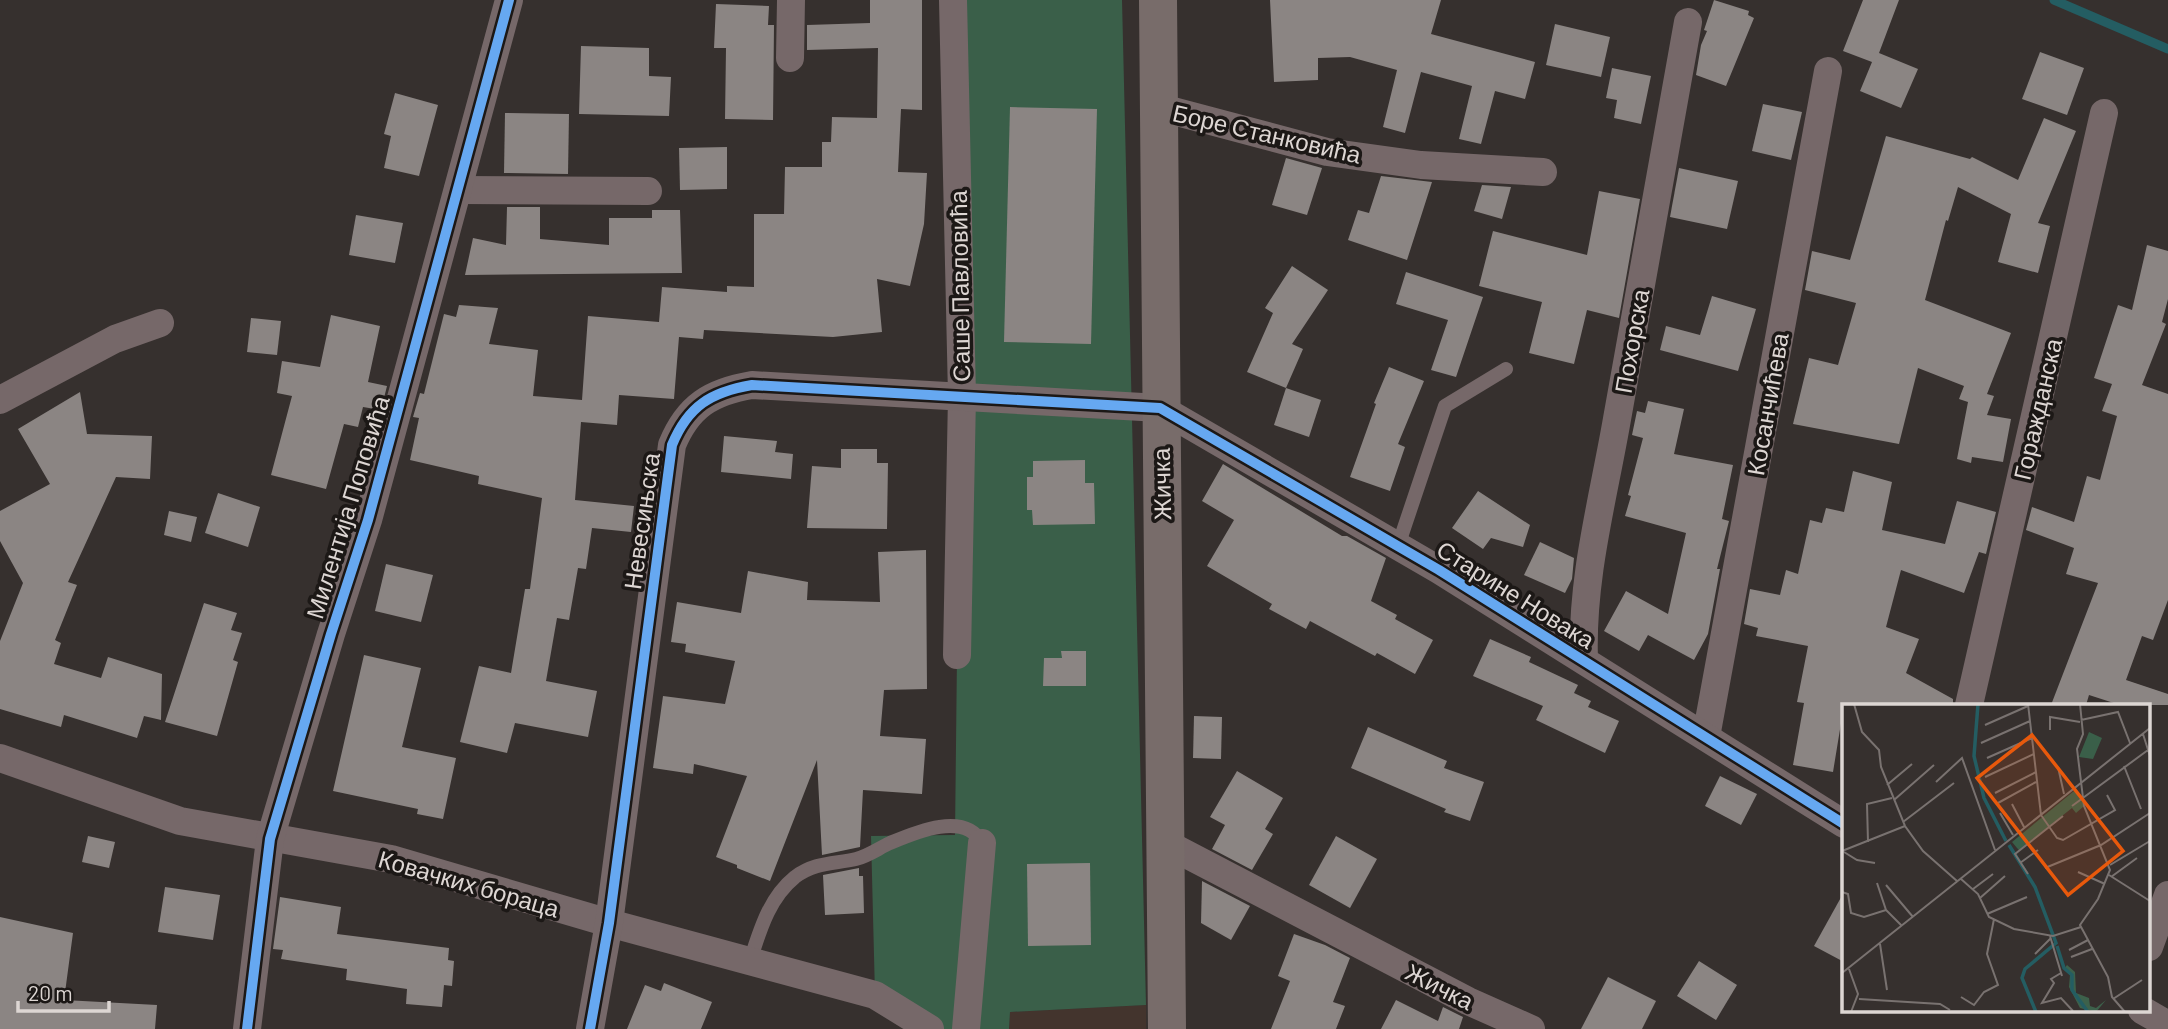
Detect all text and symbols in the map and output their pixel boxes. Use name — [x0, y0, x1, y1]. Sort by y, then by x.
street label: Боре Станковића — [1170, 97, 1365, 169]
street label: Саше Павловића — [943, 189, 975, 382]
street label: Похорска — [1608, 286, 1655, 395]
street label: Косанчићева — [1740, 330, 1794, 478]
street label: Горажданска — [2007, 335, 2068, 483]
street label: Милентија Поповића — [299, 391, 395, 622]
street label: Жичка — [1146, 447, 1176, 520]
street label: Невесињска — [617, 450, 665, 591]
street label: Старине Новака — [1432, 534, 1601, 654]
inset map — [1842, 704, 2150, 1012]
street label: Ковачких бораца — [375, 843, 563, 923]
street label: Жичка — [1401, 957, 1479, 1016]
scale bar — [18, 970, 108, 1014]
text: 20 m — [28, 980, 73, 1005]

